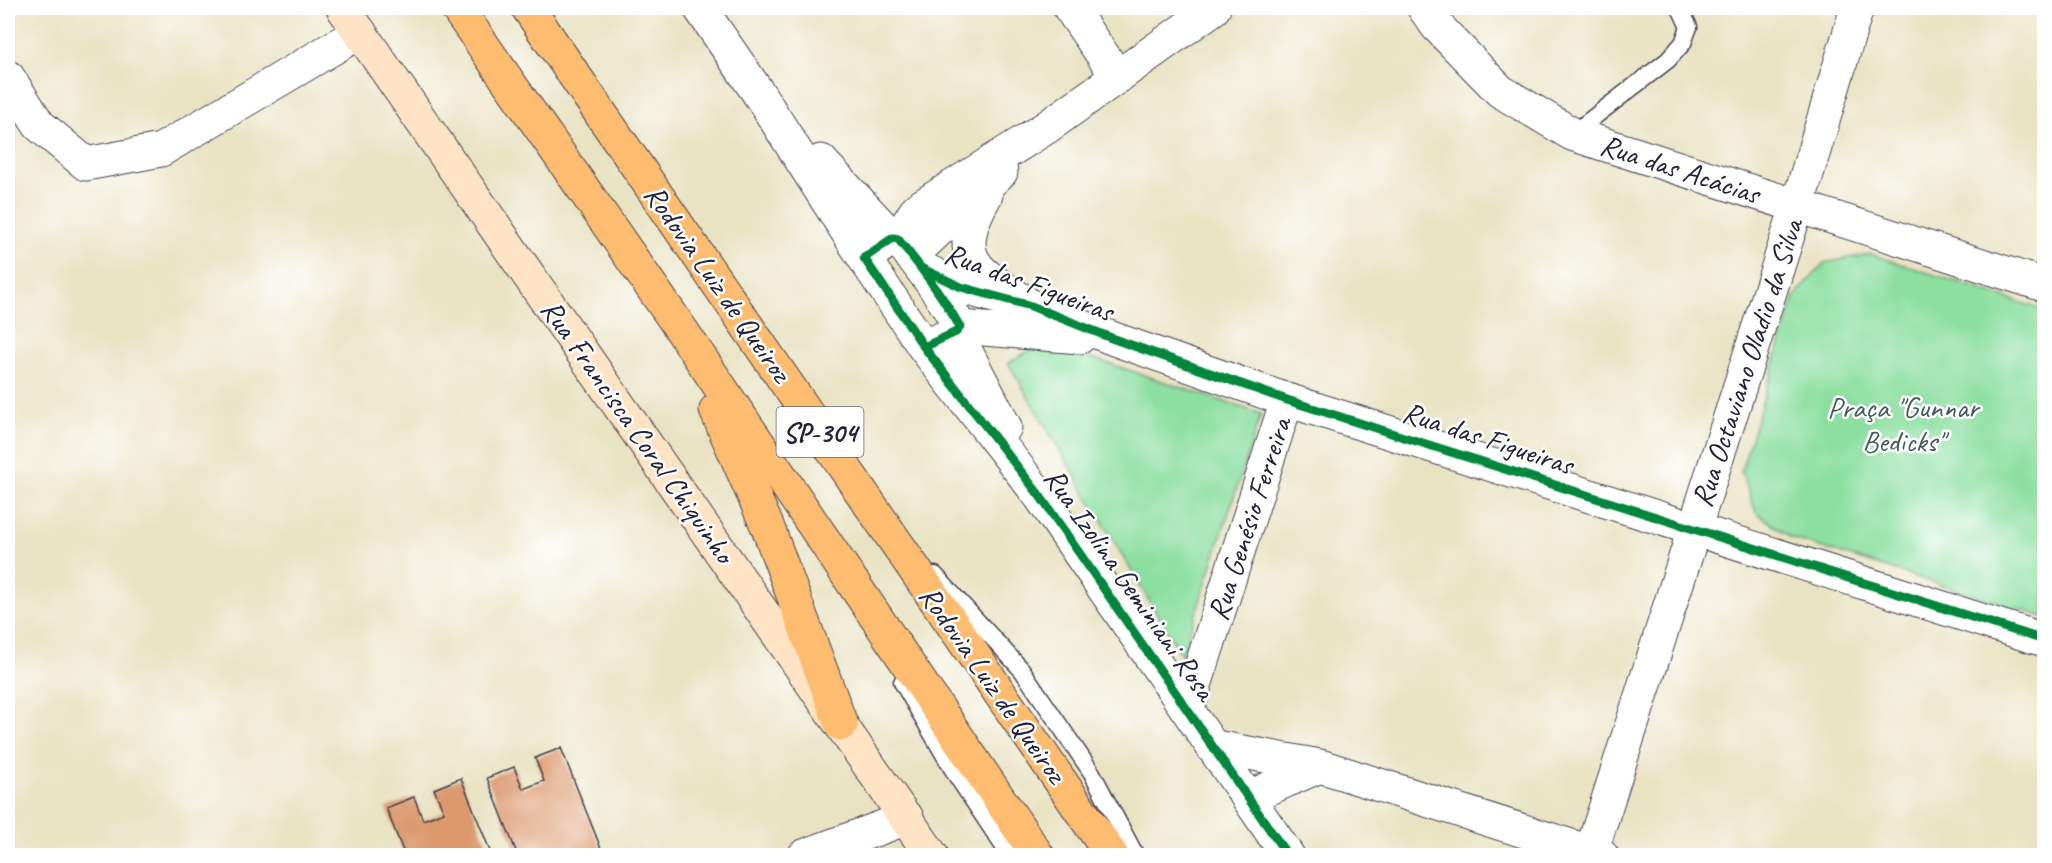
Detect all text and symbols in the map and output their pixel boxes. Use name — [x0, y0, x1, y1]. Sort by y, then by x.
street label: Rua das Acácias — [1596, 125, 1767, 213]
street label: Rodovia Luiz de Queiroz — [636, 177, 802, 391]
street label: Rua Octaviano Oladio da Silva — [1683, 212, 1812, 512]
street label: Rua das Figueiras — [939, 234, 1121, 331]
street label: Rua Francisca Coral Chiquinho — [533, 292, 745, 573]
park label: Praça "Gunnar Bedicks" — [1827, 388, 1981, 460]
street label: Rua das Figueiras — [1398, 393, 1581, 484]
road number: SP-304 — [776, 407, 864, 457]
street label: Rua Genésio Ferreira — [1198, 410, 1300, 625]
street label: Rua Izolina Geminiani Rosa — [1036, 460, 1226, 710]
street label: Rodovia Luiz de Queiroz — [911, 578, 1077, 792]

